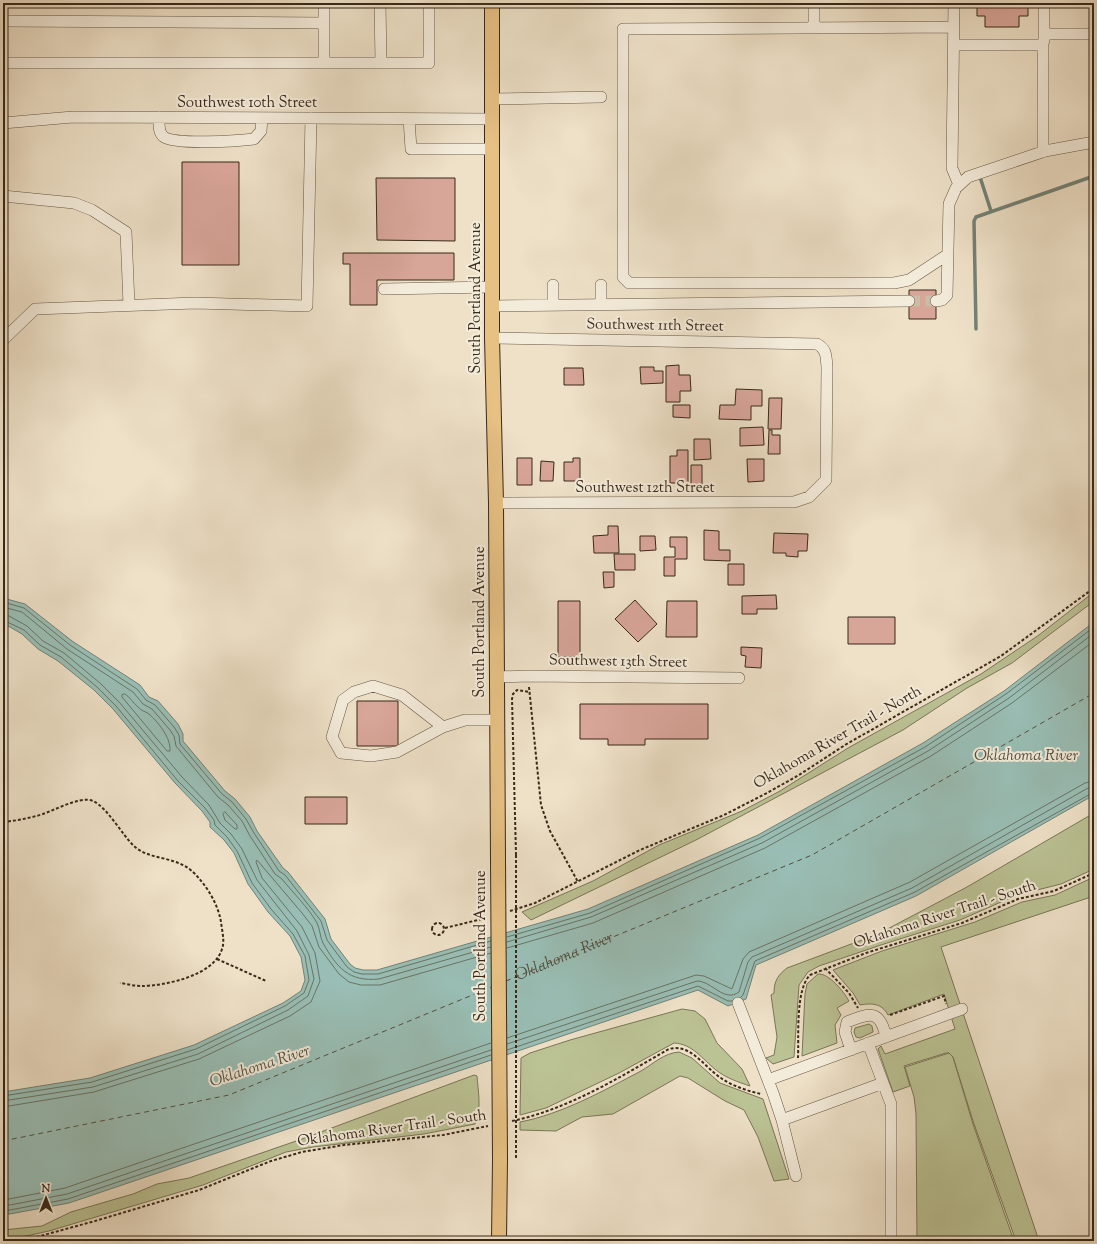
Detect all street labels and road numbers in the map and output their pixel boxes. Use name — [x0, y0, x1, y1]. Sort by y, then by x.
street label: Southwest 10th Street — [177, 93, 317, 114]
street label: South Portland Avenue — [466, 222, 487, 374]
street label: Southwest 11th Street — [586, 314, 724, 338]
street label: Southwest 12th Street — [575, 478, 715, 499]
street label: South Portland Avenue — [470, 546, 491, 698]
street label: Southwest 13th Street — [549, 650, 687, 674]
street label: Oklahoma River Trail - North — [750, 681, 926, 795]
street label: South Portland Avenue — [471, 870, 492, 1022]
street label: Oklahoma River Trail - South — [851, 875, 1039, 955]
street label: Oklahoma River Trail - South — [296, 1105, 488, 1153]

